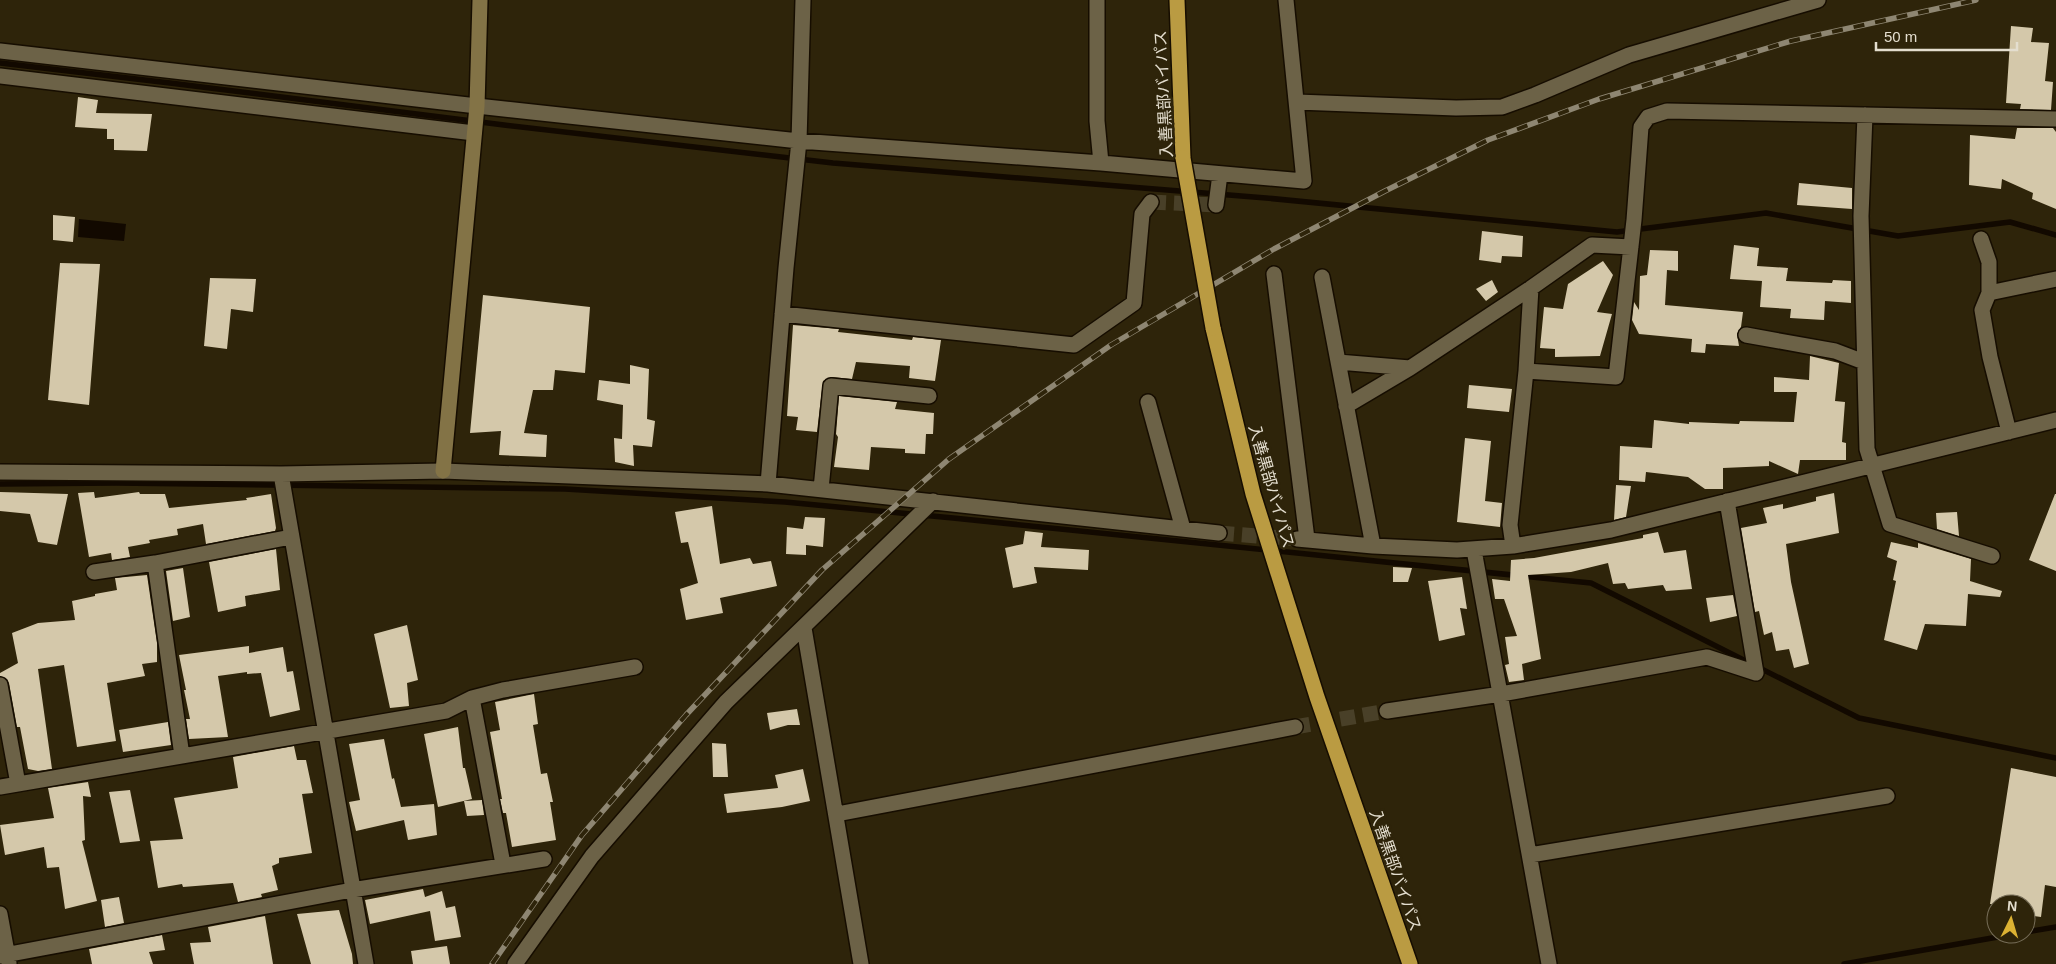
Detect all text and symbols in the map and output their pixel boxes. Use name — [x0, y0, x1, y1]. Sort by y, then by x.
scale bar — [1876, 20, 2017, 52]
text: 50 m — [1884, 28, 1917, 45]
street label: 入善黒部バイパス — [1152, 30, 1175, 158]
street label: 入善黒部バイパス — [1246, 422, 1297, 550]
street label: 入善黒部バイパス — [1367, 807, 1424, 933]
north arrow — [1986, 894, 2036, 944]
text: N — [2006, 898, 2018, 914]

